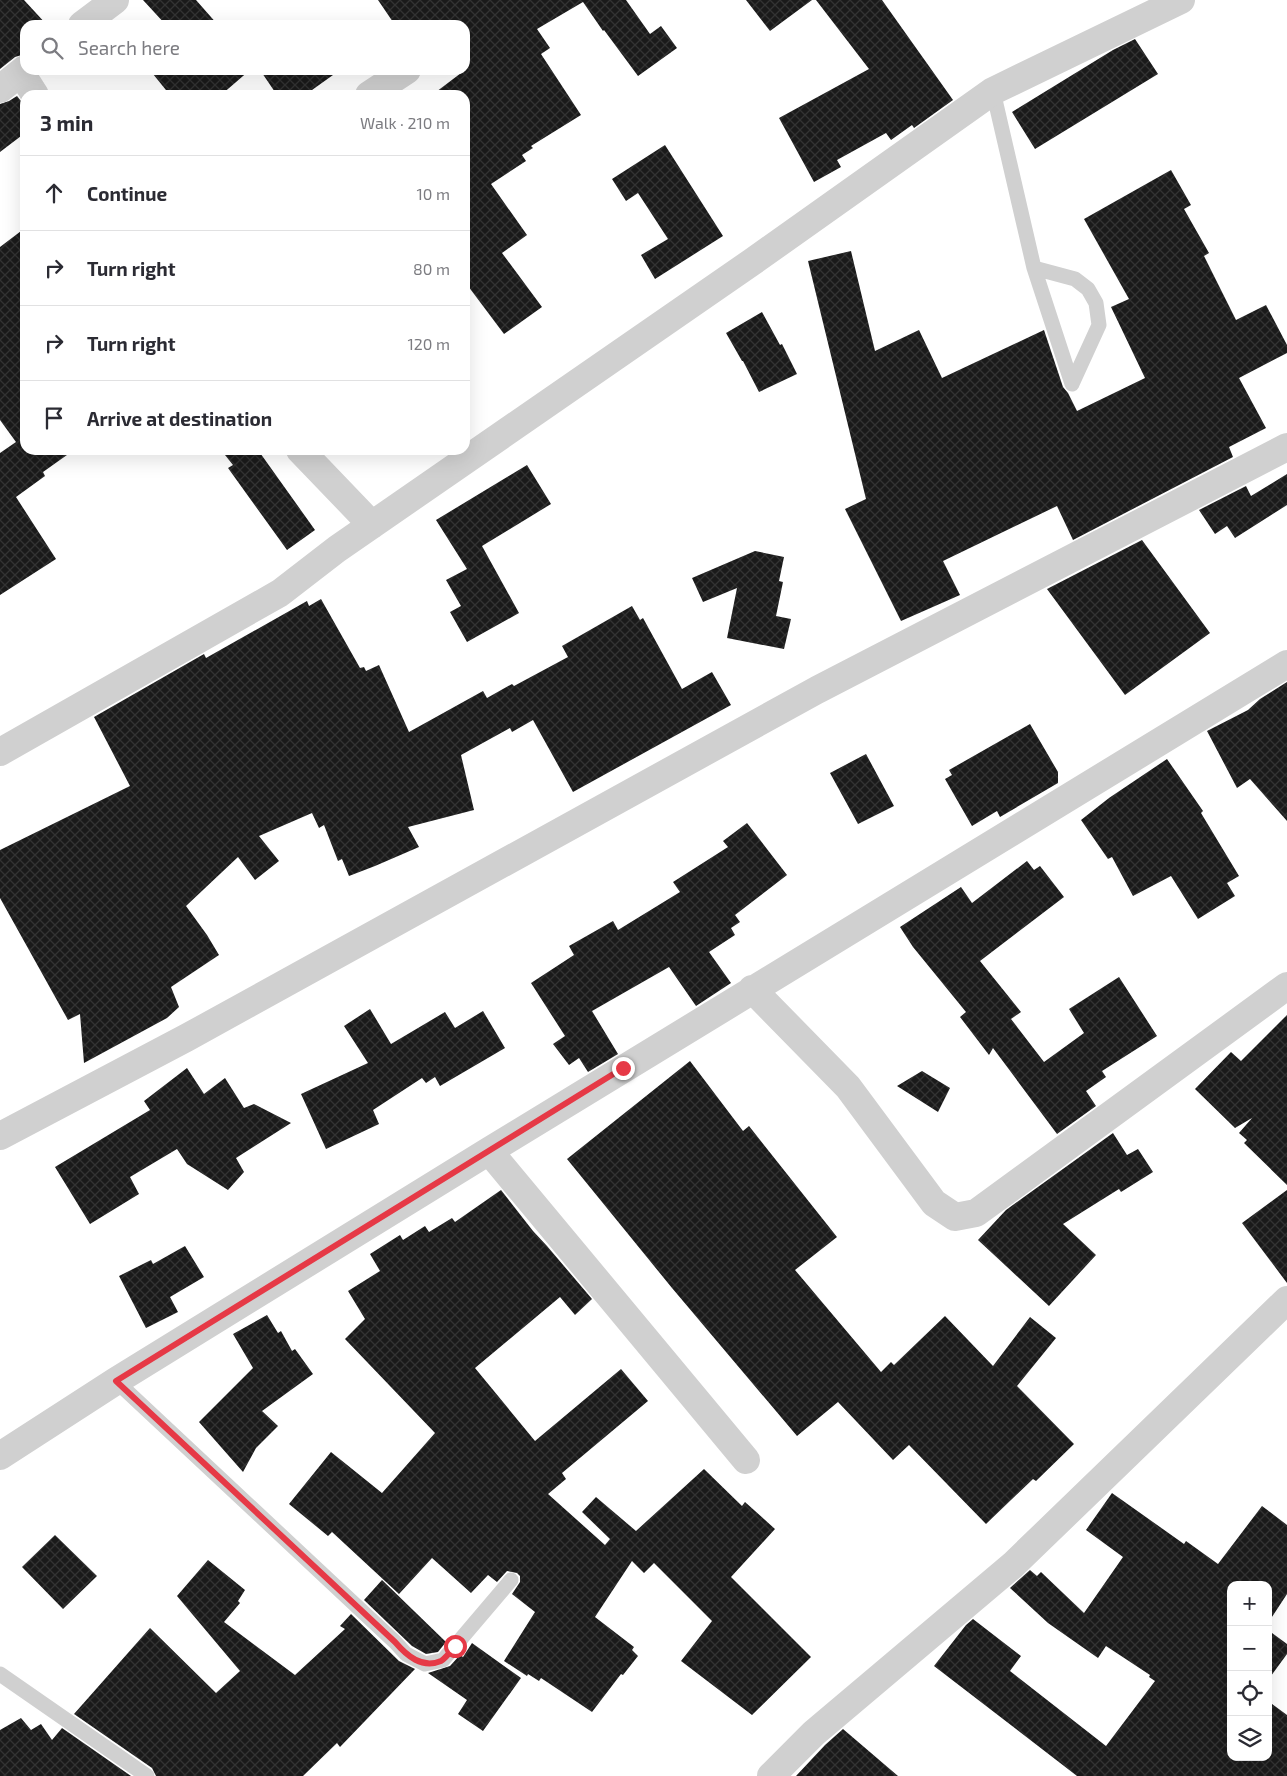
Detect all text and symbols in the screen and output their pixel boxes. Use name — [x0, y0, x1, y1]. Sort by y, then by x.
search box — [20, 20, 470, 75]
icon: search — [38, 34, 66, 62]
text: Search here — [78, 36, 180, 59]
text: 3 min — [40, 110, 93, 135]
text: Walk · 210 m — [360, 113, 450, 132]
icon: ahead — [40, 179, 68, 207]
text: Continue — [87, 182, 167, 205]
text: 10 m — [416, 184, 450, 203]
icon: right — [40, 254, 68, 282]
text: Turn right — [87, 257, 175, 280]
text: 80 m — [413, 259, 450, 278]
icon: right — [40, 329, 68, 357]
text: Turn right — [87, 332, 175, 355]
text: 120 m — [407, 334, 450, 353]
icon: arrive — [40, 404, 68, 432]
text: Arrive at destination — [87, 407, 272, 430]
route end — [612, 1057, 635, 1080]
map controls — [1227, 1581, 1272, 1761]
button: + — [1227, 1581, 1272, 1626]
button: − — [1227, 1626, 1272, 1671]
route start — [444, 1635, 467, 1658]
button: locate — [1227, 1671, 1272, 1716]
button: layers — [1227, 1716, 1272, 1761]

